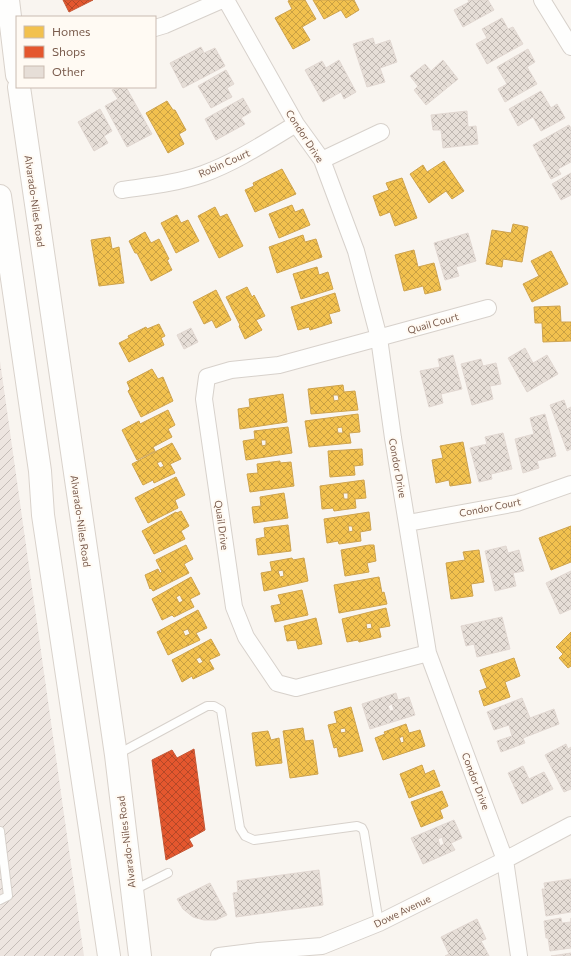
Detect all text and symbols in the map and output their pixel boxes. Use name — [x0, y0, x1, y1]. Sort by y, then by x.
legend — [16, 16, 156, 88]
text: Homes — [52, 24, 90, 38]
text: Shops — [52, 44, 86, 58]
text: Other — [52, 64, 85, 78]
street label: Condor Drive — [284, 107, 326, 165]
street label: Robin Court — [196, 146, 252, 180]
street label: Alvarado-Niles Road — [23, 154, 47, 248]
street label: Quail Court — [406, 310, 460, 336]
street label: Condor Drive — [387, 437, 409, 499]
street label: Alvarado-Niles Road — [69, 474, 93, 568]
street label: Condor Court — [458, 495, 522, 519]
street label: Quail Drive — [213, 499, 231, 551]
street label: Condor Drive — [460, 751, 492, 811]
street label: Alvarado-Niles Road — [114, 795, 138, 889]
street label: Dowe Avenue — [372, 892, 432, 930]

